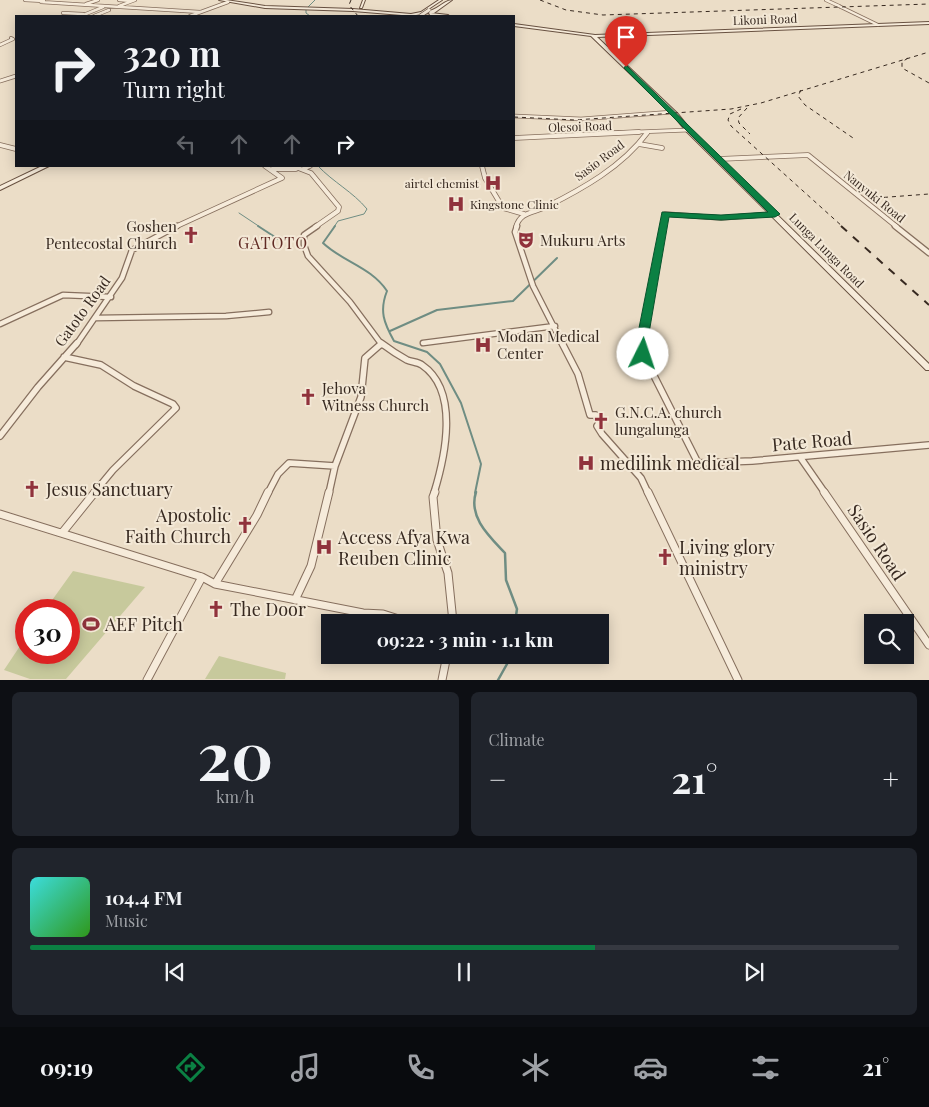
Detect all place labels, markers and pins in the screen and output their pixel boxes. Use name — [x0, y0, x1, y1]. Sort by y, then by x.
pin — [605, 16, 647, 67]
hospital icon: airtel chemist — [483, 173, 503, 193]
place label: airtel chemist — [405, 175, 480, 191]
hospital icon: Kingstone Clinic — [446, 194, 466, 214]
place label: Kingstone Clinic — [470, 196, 559, 212]
place label: Goshen Pentecostal Church — [46, 216, 177, 253]
church icon: Goshen Pentecostal Church — [181, 225, 201, 245]
theatre icon: Mukuru Arts — [516, 230, 536, 250]
place label: Mukuru Arts — [540, 230, 625, 250]
place label: Modan Medical Center — [497, 326, 599, 363]
hospital icon: Modan Medical Center — [473, 335, 493, 355]
place label: Jehova Witness Church — [321, 378, 429, 415]
church icon: Jehova Witness Church — [298, 387, 318, 407]
place label: G.N.C.A. church lungalunga — [615, 402, 722, 439]
church icon: G.N.C.A. church lungalunga — [591, 411, 611, 431]
place label: medilink medical — [600, 451, 740, 475]
hospital icon: medilink medical — [576, 453, 596, 473]
place label: Jesus Sanctuary — [45, 477, 173, 501]
church icon: Jesus Sanctuary — [22, 479, 42, 499]
place label: Apostolic Faith Church — [125, 503, 231, 548]
church icon: Apostolic Faith Church — [235, 515, 255, 535]
place label: Access Afya Kwa Reuben Clinic — [337, 525, 470, 570]
place label: Living glory ministry — [679, 535, 775, 580]
hospital icon: Access Afya Kwa Reuben Clinic — [314, 537, 334, 557]
church icon: Living glory ministry — [655, 547, 675, 567]
place label: The Door — [230, 597, 306, 621]
church icon: The Door — [206, 599, 226, 619]
place label: AEF Pitch — [104, 612, 183, 636]
sports icon: AEF Pitch — [81, 614, 101, 634]

